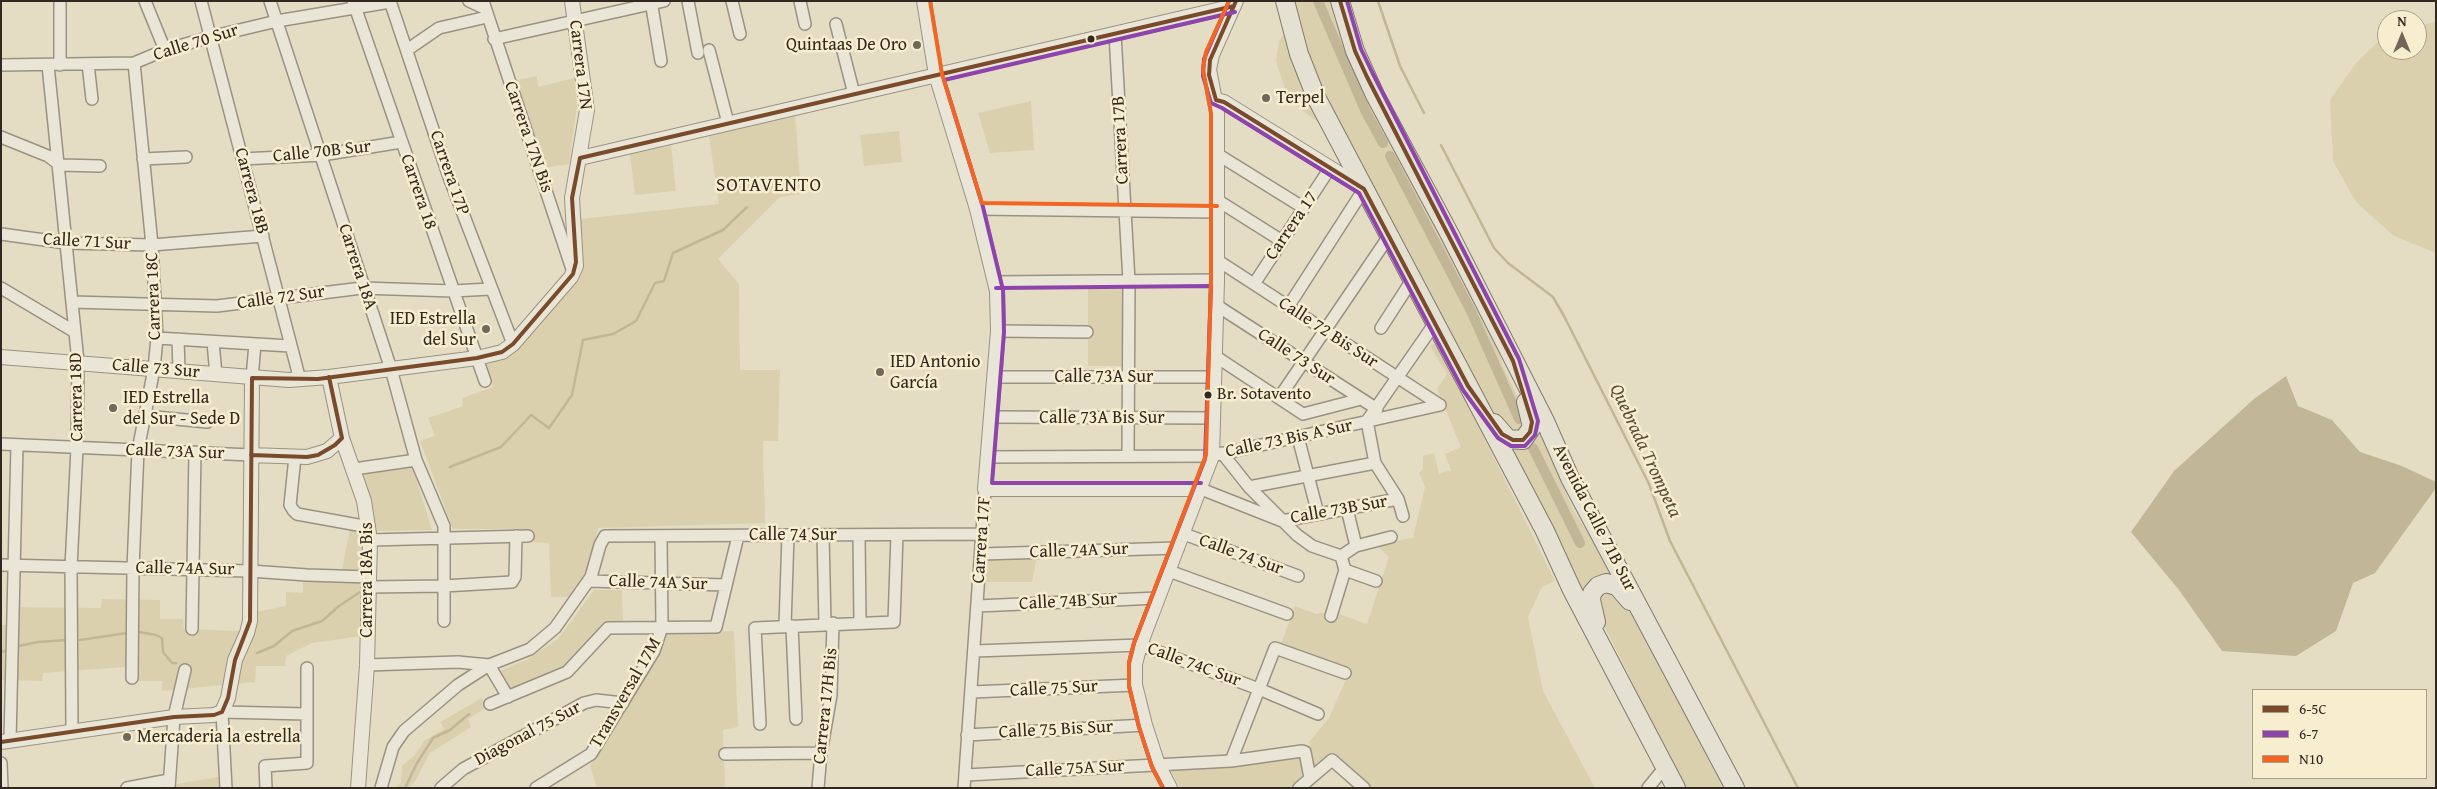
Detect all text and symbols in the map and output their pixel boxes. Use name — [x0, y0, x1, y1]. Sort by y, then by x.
north arrow — [2377, 10, 2427, 60]
text: N — [2397, 11, 2407, 31]
street label: Carrera 17N — [564, 19, 596, 111]
street label: Calle 70 Sur — [151, 20, 241, 66]
place label: Quintaas De Oro — [786, 34, 907, 56]
unlabelled marker — [1086, 34, 1096, 44]
marker: Quintaas De Oro — [911, 39, 923, 51]
street label: Carrera 17N Bis — [499, 78, 557, 196]
place label: Terpel — [1276, 87, 1324, 109]
marker: Terpel — [1260, 92, 1272, 104]
street label: Carrera 17B — [1108, 95, 1134, 185]
street label: Carrera 17P — [424, 128, 474, 218]
street label: Calle 70B Sur — [272, 136, 372, 168]
street label: Carrera 18B — [229, 145, 273, 237]
street label: Carrera 18 — [395, 151, 441, 233]
district label: SOTAVENTO — [715, 175, 823, 197]
street label: Carrera 17 — [1261, 187, 1323, 265]
street label: Carrera 18A — [333, 221, 381, 313]
street label: Calle 71 Sur — [42, 229, 132, 255]
street label: Carrera 18C — [142, 252, 166, 340]
street label: Calle 72 Sur — [236, 281, 326, 315]
street label: Calle 72 Bis Sur — [1274, 293, 1382, 373]
place label: IED Estrella del Sur — [390, 308, 476, 350]
marker: IED Estrella del Sur — [480, 323, 492, 335]
street label: Calle 73 Sur — [1253, 324, 1339, 390]
place label: IED Antonio García — [890, 351, 980, 394]
street label: Carrera 18D — [65, 352, 89, 442]
street label: Calle 73 Sur — [111, 354, 201, 384]
marker: IED Antonio García — [874, 366, 886, 378]
street label: Calle 73A Sur — [1055, 366, 1153, 388]
water label: Quebrada Trompeta — [1604, 381, 1686, 521]
place label: Br. Sotavento — [1217, 385, 1311, 405]
place label: IED Estrella del Sur - Sede D — [123, 387, 240, 429]
marker: Br. Sotavento — [1203, 390, 1213, 400]
marker: IED Estrella del Sur - Sede D — [107, 402, 119, 414]
street label: Calle 73A Bis Sur — [1039, 407, 1165, 429]
street label: Calle 73 Bis A Sur — [1224, 415, 1354, 463]
street label: Calle 73A Sur — [125, 439, 225, 465]
street label: Avenida Calle 71B Sur — [1547, 441, 1641, 595]
street label: Calle 73B Sur — [1289, 491, 1389, 529]
street label: Carrera 17F — [968, 496, 996, 584]
street label: Carrera 18A Bis — [356, 522, 378, 638]
street label: Calle 74 Sur — [749, 524, 837, 546]
street label: Calle 74 Sur — [1196, 530, 1286, 580]
street label: Calle 74A Sur — [1029, 538, 1129, 564]
street label: Calle 74A Sur — [135, 557, 235, 581]
street label: Calle 74A Sur — [608, 570, 708, 596]
street label: Calle 74B Sur — [1018, 589, 1118, 615]
street label: Transversal 17M — [586, 634, 666, 752]
street label: Calle 74C Sur — [1144, 638, 1244, 692]
street label: Carrera 17H Bis — [809, 647, 843, 765]
street label: Calle 75 Sur — [1009, 676, 1099, 702]
legend — [2252, 689, 2427, 779]
street label: Diagonal 75 Sur — [471, 697, 585, 771]
text: 6-5C — [2299, 698, 2327, 719]
street label: Calle 75 Bis Sur — [998, 716, 1114, 744]
text: 6-7 — [2299, 723, 2319, 744]
place label: Mercaderia la estrella — [137, 726, 301, 748]
marker: Mercaderia la estrella — [121, 731, 133, 743]
text: N10 — [2299, 748, 2323, 769]
street label: Calle 75A Sur — [1025, 756, 1125, 782]

